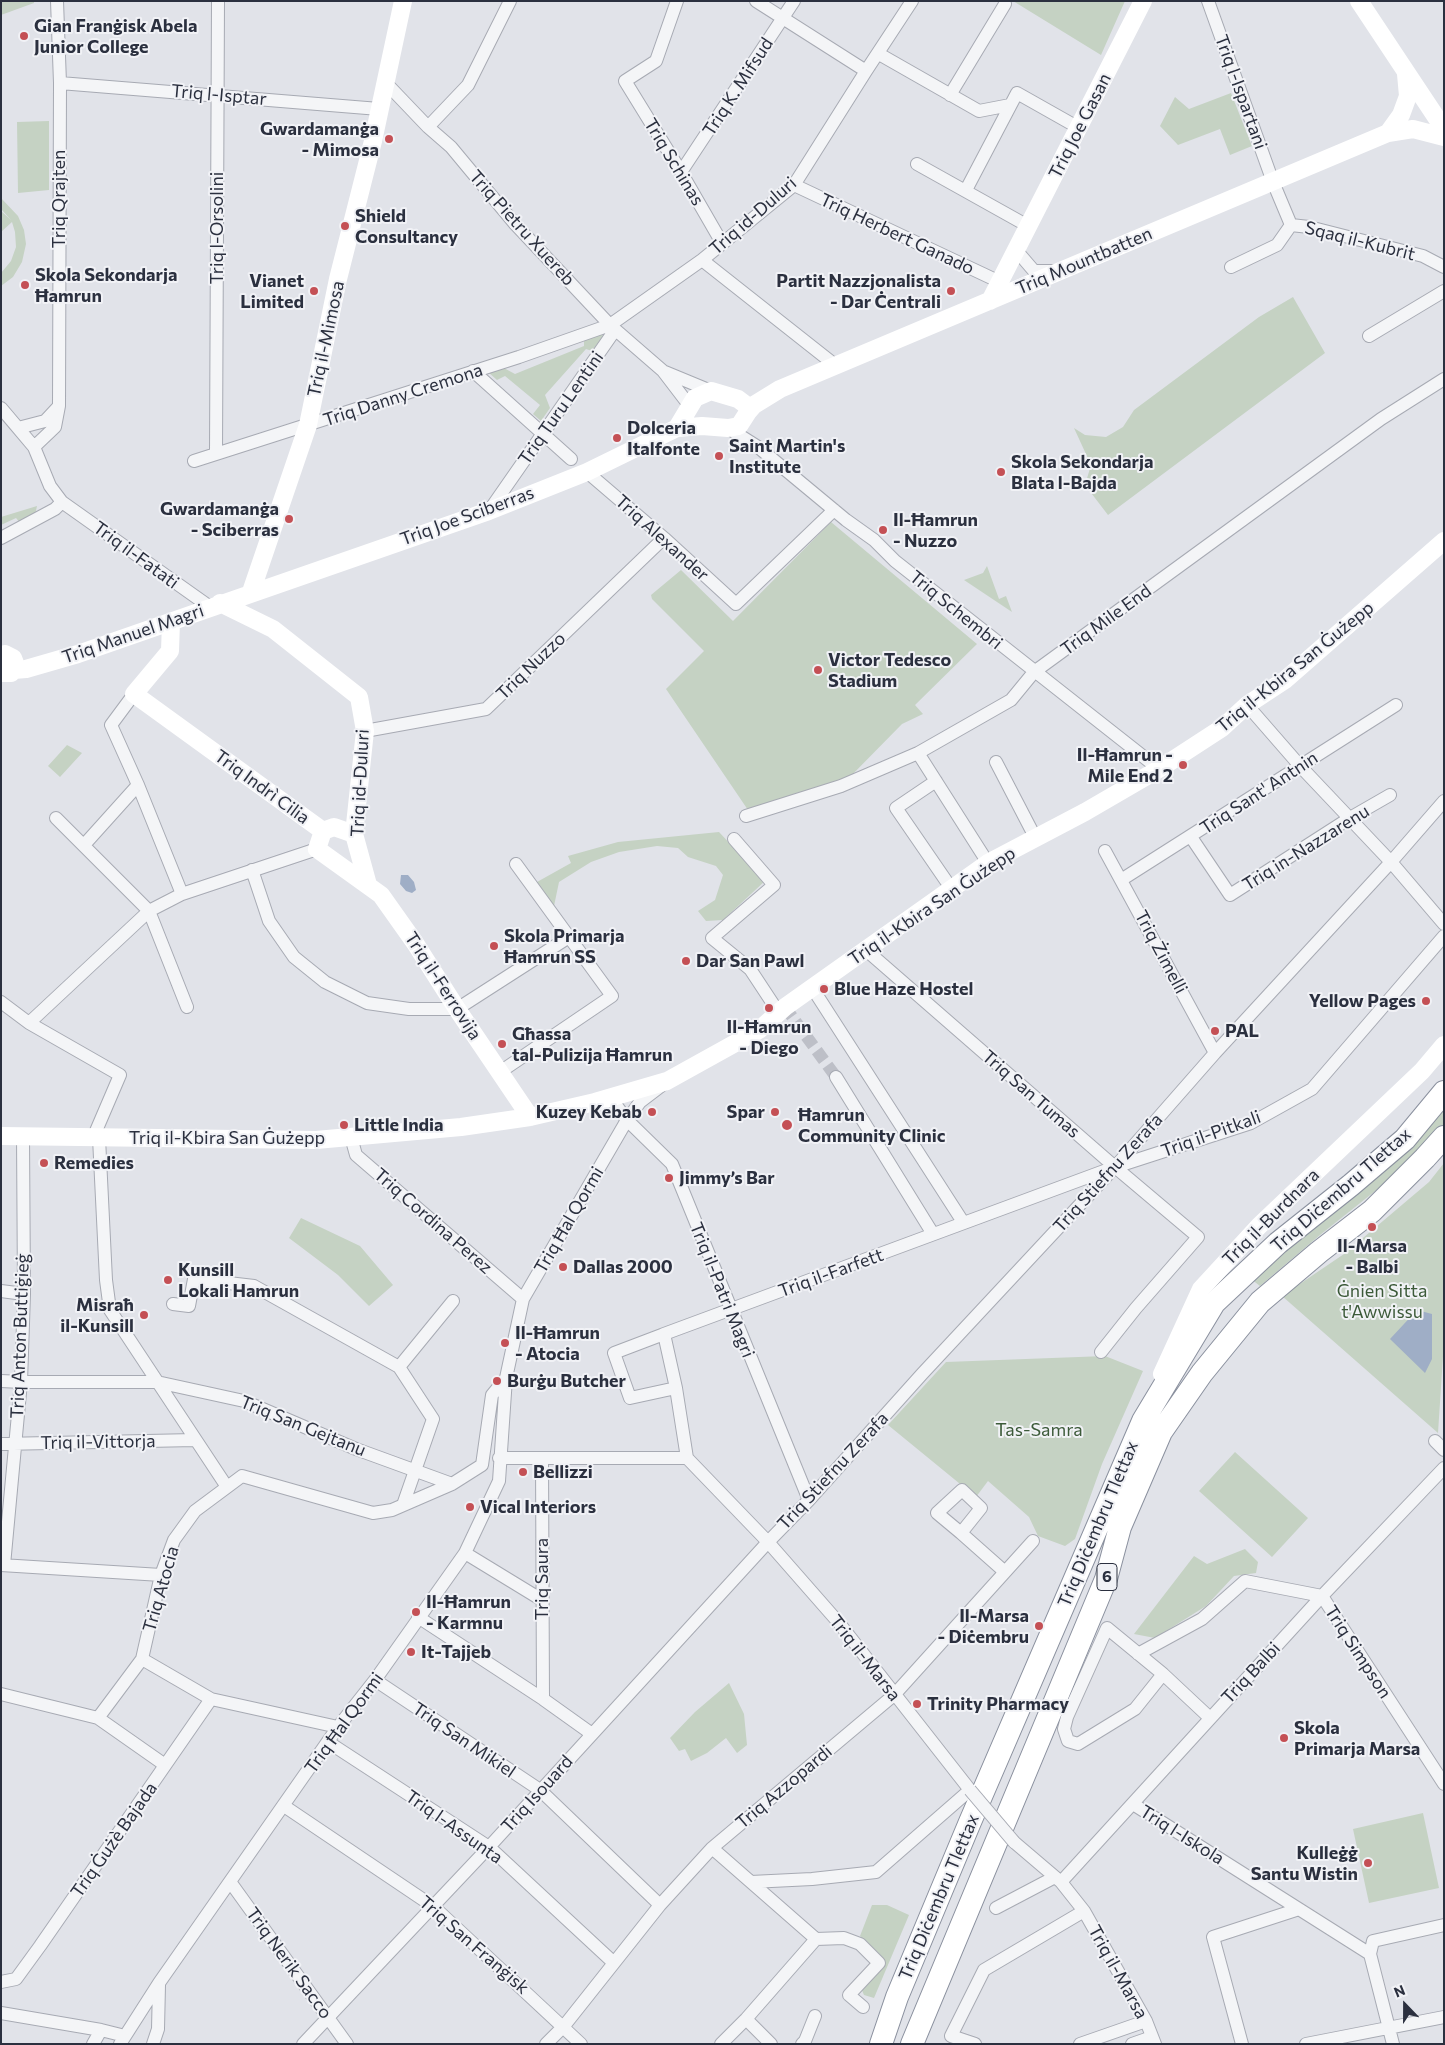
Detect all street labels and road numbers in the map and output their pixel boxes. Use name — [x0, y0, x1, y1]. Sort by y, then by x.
street label: Triq l-Ispartani — [1210, 32, 1272, 152]
street label: Triq K. Mifsud — [698, 34, 778, 140]
street label: Triq Joe Gasan — [1044, 70, 1116, 182]
street label: Triq l-Isptar — [170, 80, 268, 110]
street label: Triq Schinas — [639, 114, 709, 210]
street label: Triq Qrajten — [48, 150, 70, 248]
street label: Triq Pietru Xuereb — [465, 166, 579, 290]
street label: Triq l-Orsolini — [206, 172, 228, 284]
street label: Triq id-Duluri — [705, 172, 801, 260]
street label: Triq Herbert Ganado — [816, 189, 978, 279]
street label: Sqaq il-Kubrit — [1303, 217, 1417, 265]
street label: Triq Mountbatten — [1013, 223, 1155, 299]
street label: Triq il-Mimosa — [303, 279, 349, 399]
street label: Triq Turu Lentini — [514, 347, 608, 469]
street label: Triq Danny Cremona — [320, 359, 486, 431]
street label: Triq Joe Sciberras — [397, 482, 537, 550]
street label: Triq Alexander — [611, 490, 713, 586]
street label: Triq il-Fatati — [89, 517, 183, 593]
street label: Triq Schembri — [905, 566, 1007, 654]
street label: Triq Mile End — [1057, 580, 1155, 660]
street label: Triq il-Kbira San Ġużepp — [1212, 597, 1378, 737]
street label: Triq Manuel Magri — [59, 600, 207, 668]
street label: Triq Nuzzo — [492, 628, 570, 704]
street label: Triq id-Duluri — [346, 728, 374, 838]
street label: Triq Indrì Cilia — [210, 745, 314, 829]
street label: Triq Sant' Antnin — [1196, 747, 1322, 839]
street label: Triq in-Nazzarenu — [1239, 800, 1373, 896]
street label: Triq il-Kbira San Ġużepp — [844, 842, 1020, 970]
street label: Triq Żimelli — [1130, 907, 1192, 997]
street label: Triq il-Ferrovija — [400, 928, 486, 1044]
street label: Triq San Tumas — [978, 1046, 1084, 1142]
street label: Triq il-Pitkali — [1158, 1106, 1264, 1162]
street label: Triq Stiefnu Zerafa — [1049, 1109, 1167, 1237]
street label: Triq Diċembru Tlettax — [1267, 1123, 1415, 1257]
street label: Triq il-Kbira San Ġużepp — [129, 1127, 325, 1149]
street label: Triq Ħal Qormi — [530, 1163, 608, 1277]
street label: Triq Cordina Perez — [369, 1164, 497, 1278]
street label: Triq il-Burdnara — [1218, 1164, 1324, 1270]
street label: Triq il-Patri Magri — [685, 1219, 759, 1361]
street label: Triq il-Farfett — [776, 1244, 886, 1302]
street label: Triq Anton Buttiġieġ — [6, 1253, 34, 1419]
street label: Triq San Gejtanu — [237, 1391, 369, 1461]
street label: Triq Stiefnu Zerafa — [773, 1408, 893, 1534]
street label: Triq il-Vittorja — [40, 1430, 156, 1454]
street label: Triq Diċembru Tlettax — [1053, 1438, 1143, 1610]
street label: Triq Saura — [531, 1538, 553, 1620]
street label: Triq Atocia — [138, 1544, 184, 1634]
road number: 6 — [1097, 1564, 1117, 1590]
street label: Triq Simpson — [1320, 1601, 1396, 1703]
street label: Triq il-Marsa — [825, 1611, 905, 1705]
street label: Triq Balbi — [1217, 1638, 1285, 1708]
street label: Triq Ħal Qormi — [300, 1668, 388, 1778]
street label: Triq San Mikiel — [408, 1698, 520, 1782]
street label: Triq Azzopardi — [732, 1741, 836, 1833]
street label: Triq Isouard — [497, 1751, 577, 1837]
street label: Triq Ġużè Bajada — [66, 1778, 162, 1902]
street label: Triq l-Assunta — [401, 1786, 507, 1868]
street label: Triq l-Iskola — [1136, 1801, 1228, 1869]
street label: Triq Diċembru Tlettax — [894, 1811, 984, 1983]
street label: Triq San Franġisk — [415, 1891, 533, 1999]
street label: Triq Nerik Sacco — [241, 1903, 337, 2023]
street label: Triq il-Marsa — [1083, 1921, 1153, 2023]

